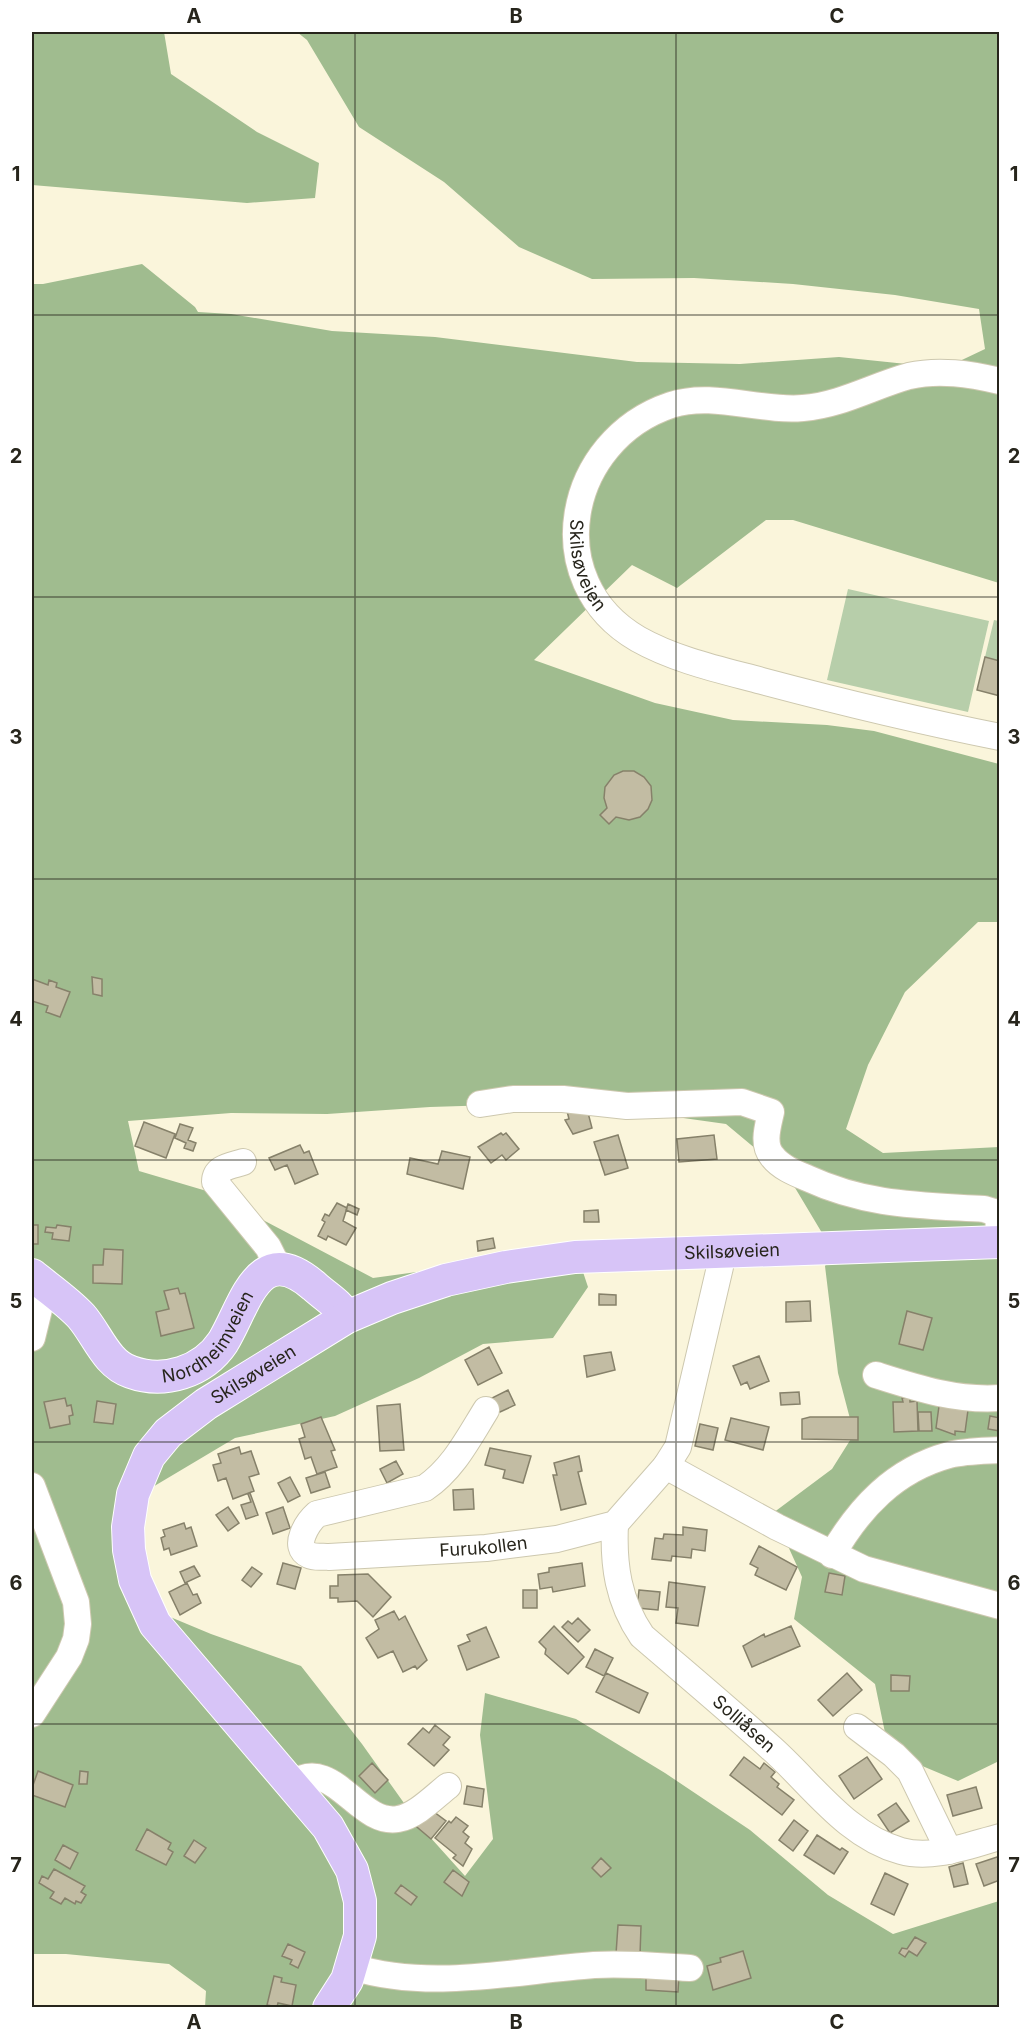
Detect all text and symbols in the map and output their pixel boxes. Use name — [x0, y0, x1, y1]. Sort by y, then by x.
text: A — [187, 4, 202, 28]
text: B — [509, 4, 523, 28]
text: C — [830, 4, 844, 28]
text: 1 — [12, 162, 20, 186]
text: 1 — [1010, 162, 1018, 186]
text: 2 — [10, 444, 22, 468]
text: 2 — [1008, 444, 1020, 468]
street label: Skilsøveien — [566, 518, 611, 615]
text: 3 — [10, 725, 22, 749]
text: 3 — [1008, 725, 1020, 749]
text: 4 — [9, 1007, 23, 1031]
text: 4 — [1007, 1007, 1021, 1031]
street label: Skilsøveien — [684, 1239, 780, 1263]
street label: Nordheimveien — [160, 1287, 257, 1387]
text: 5 — [10, 1289, 22, 1313]
text: 5 — [1008, 1289, 1020, 1313]
street label: Skilsøveien — [207, 1340, 299, 1408]
street label: Furukollen — [439, 1532, 529, 1561]
text: 6 — [10, 1571, 23, 1595]
text: 6 — [1008, 1571, 1021, 1595]
street label: Solliåsen — [709, 1690, 780, 1757]
text: 7 — [10, 1853, 22, 1877]
text: 7 — [1008, 1853, 1020, 1877]
text: A — [187, 2010, 202, 2034]
text: B — [509, 2010, 523, 2034]
text: C — [830, 2010, 844, 2034]

